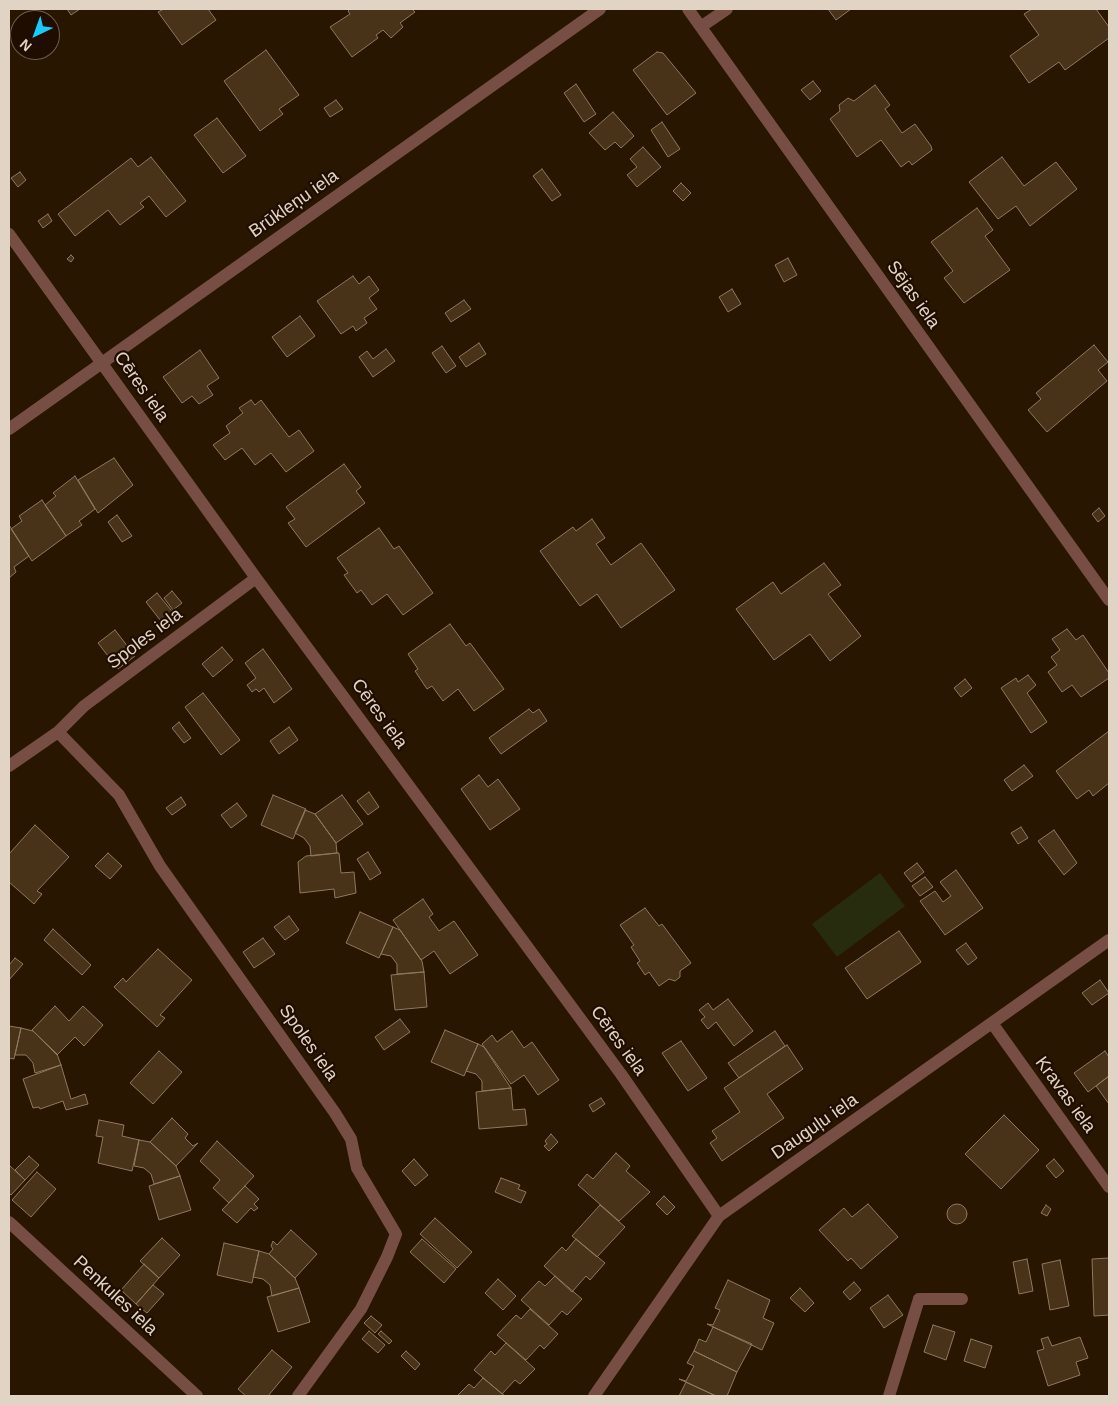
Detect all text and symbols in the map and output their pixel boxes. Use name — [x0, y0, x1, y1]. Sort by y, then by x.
north arrow — [10, 10, 60, 60]
text: N — [17, 36, 35, 55]
street label: Brūkleņu iela — [245, 165, 343, 243]
street label: Sējas iela — [882, 257, 944, 333]
street label: Cēres iela — [109, 348, 173, 426]
street label: Spoles iela — [103, 604, 187, 674]
street label: Cēres iela — [346, 675, 412, 753]
street label: Spoles iela — [274, 1001, 342, 1085]
street label: Cēres iela — [585, 1002, 651, 1080]
street label: Kravas iela — [1030, 1053, 1100, 1137]
street label: Dauguļu iela — [768, 1089, 862, 1165]
street label: Penkules iela — [68, 1252, 162, 1340]

